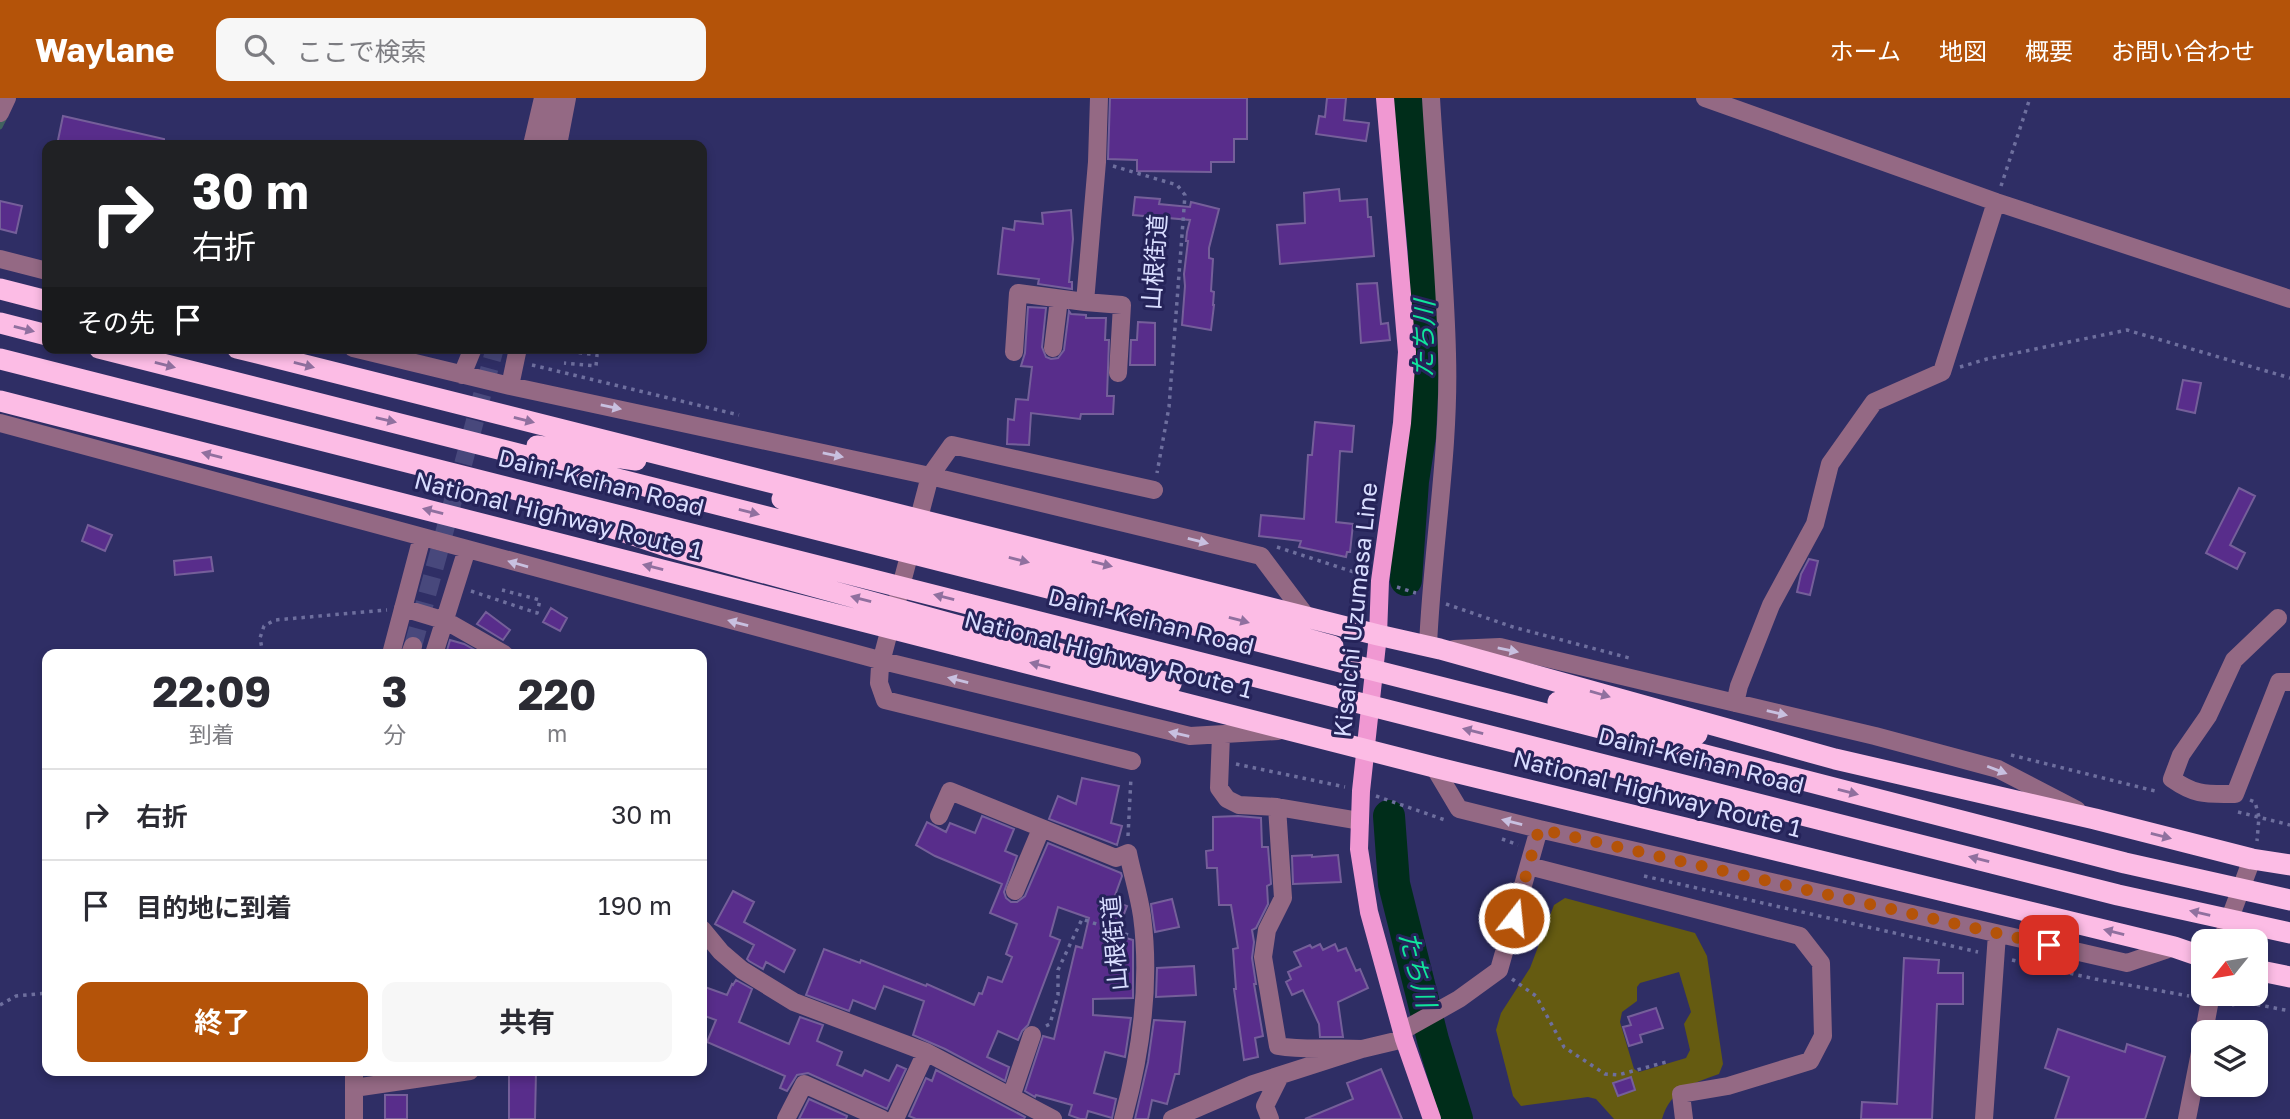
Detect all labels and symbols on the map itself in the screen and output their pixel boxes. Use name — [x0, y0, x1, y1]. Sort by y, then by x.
street label: 山根街道 — [1136, 213, 1171, 311]
water label: たち川 — [1407, 297, 1440, 378]
one-way arrow — [13, 324, 35, 335]
one-way arrow — [154, 360, 176, 371]
one-way arrow — [293, 360, 315, 371]
one-way arrow — [600, 402, 622, 413]
one-way arrow — [375, 415, 397, 426]
one-way arrow — [514, 415, 536, 426]
street label: Daini-Keihan Road — [495, 442, 707, 521]
one-way arrow — [201, 449, 223, 460]
one-way arrow — [822, 449, 844, 460]
street label: National Highway Route 1 — [411, 465, 705, 564]
street label: Kisaichi Uzumasa Line — [1327, 481, 1382, 739]
one-way arrow — [422, 505, 444, 516]
one-way arrow — [738, 507, 760, 518]
one-way arrow — [1187, 536, 1209, 547]
one-way arrow — [1008, 555, 1030, 566]
one-way arrow — [507, 558, 528, 568]
one-way arrow — [1091, 559, 1113, 570]
one-way arrow — [642, 561, 664, 572]
street label: Daini-Keihan Road — [1045, 581, 1257, 660]
one-way arrow — [933, 591, 955, 602]
one-way arrow — [850, 593, 872, 604]
street label: National Highway Route 1 — [961, 604, 1255, 703]
one-way arrow — [1229, 615, 1250, 625]
one-way arrow — [727, 617, 749, 628]
one-way arrow — [1497, 644, 1519, 655]
one-way arrow — [1029, 659, 1051, 670]
one-way arrow — [947, 674, 969, 685]
one-way arrow — [1590, 689, 1611, 699]
one-way arrow — [1766, 707, 1788, 718]
street label: Daini-Keihan Road — [1595, 720, 1807, 799]
one-way arrow — [1462, 725, 1484, 736]
one-way arrow — [1168, 728, 1190, 739]
street label: National Highway Route 1 — [1510, 743, 1804, 842]
one-way arrow — [1987, 765, 2008, 776]
one-way arrow — [1837, 787, 1859, 798]
one-way arrow — [1501, 816, 1523, 827]
one-way arrow — [2150, 831, 2172, 842]
one-way arrow — [1967, 853, 1989, 864]
position arrow — [1477, 881, 1551, 955]
street label: 山根街道 — [1095, 894, 1132, 992]
one-way arrow — [2188, 907, 2210, 918]
pin — [2019, 915, 2079, 975]
one-way arrow — [2103, 926, 2125, 937]
water label: たち川 — [1392, 927, 1443, 1013]
north arrow — [2191, 929, 2268, 1006]

